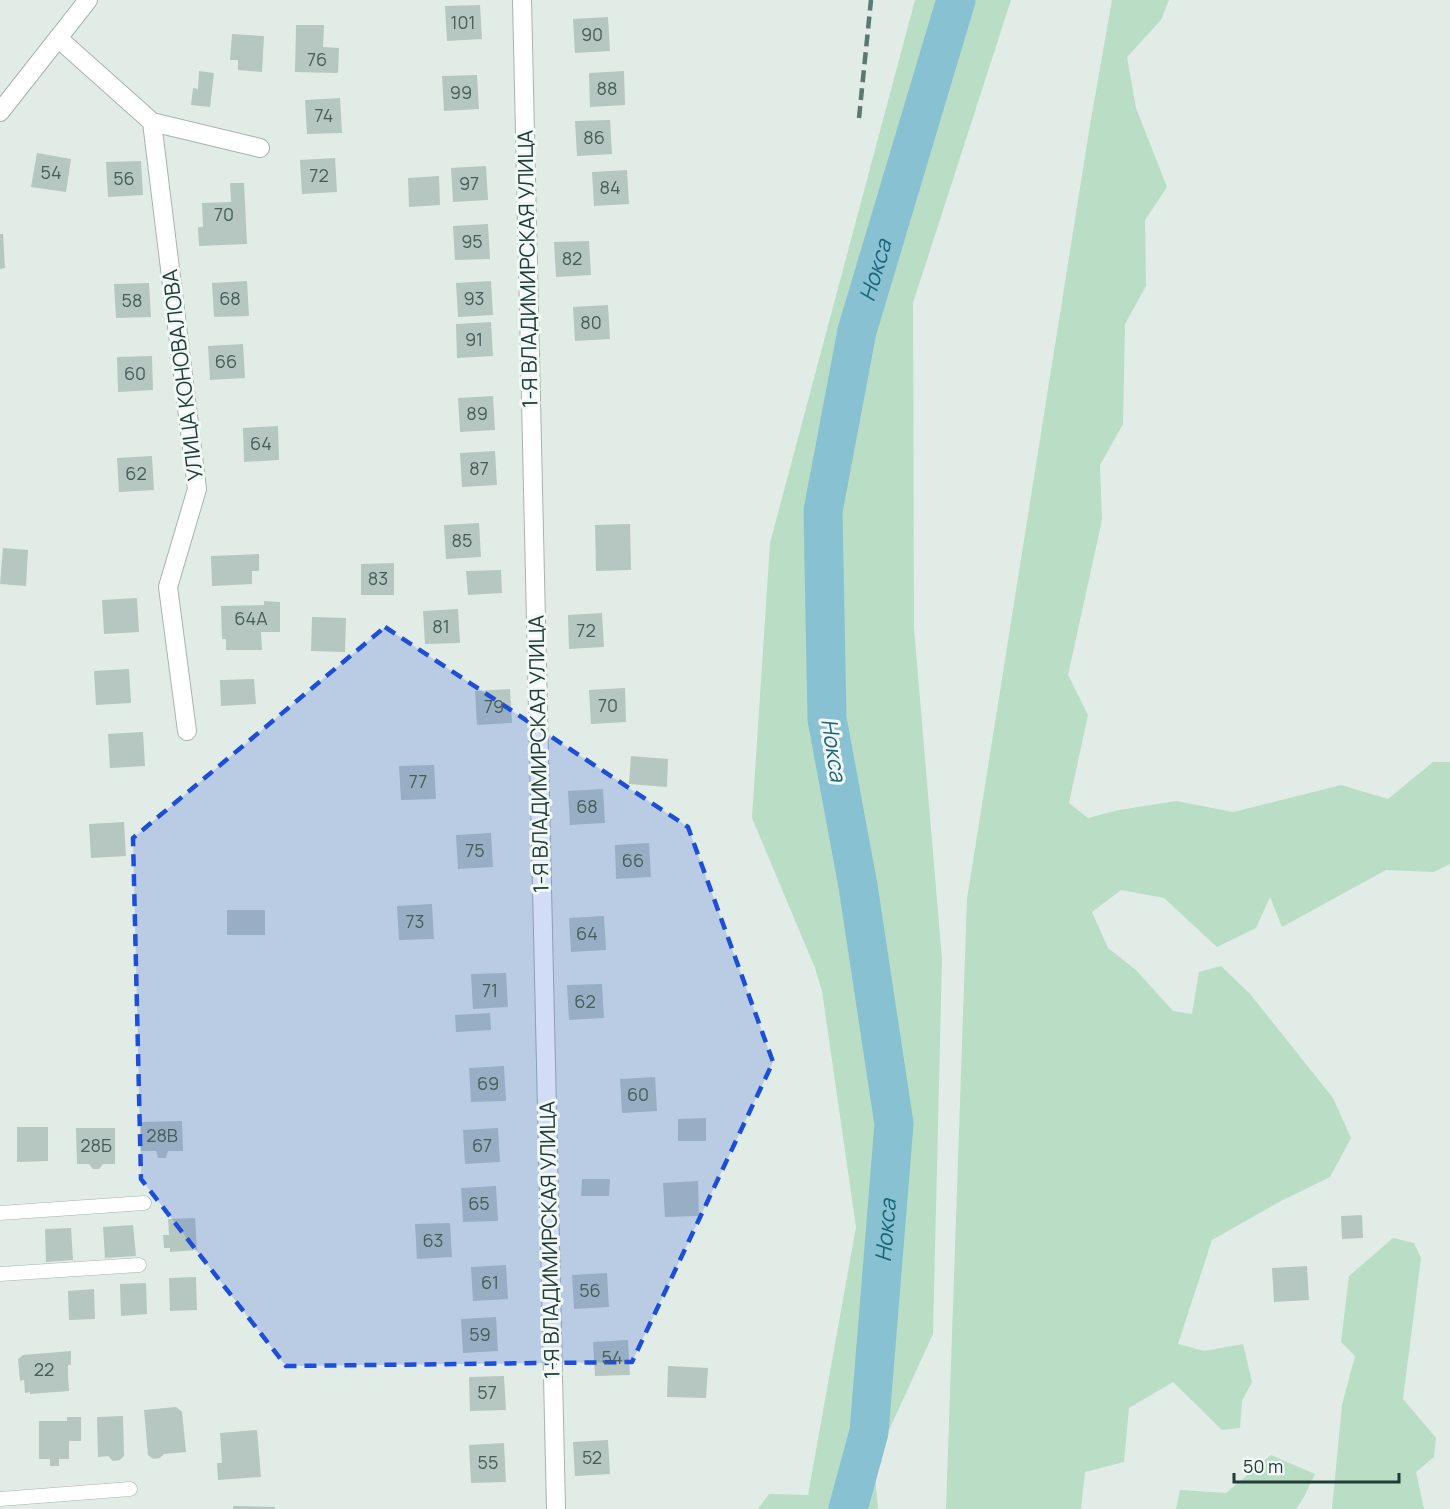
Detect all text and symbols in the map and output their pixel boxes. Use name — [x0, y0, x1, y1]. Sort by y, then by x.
house number: 101 — [450, 10, 476, 34]
house number: 90 — [581, 22, 603, 46]
house number: 76 — [307, 47, 327, 71]
house number: 88 — [597, 76, 617, 100]
house number: 99 — [450, 80, 472, 104]
house number: 74 — [315, 103, 333, 127]
house number: 86 — [583, 125, 605, 149]
street label: 1-Я ВЛАДИМИРСКАЯ УЛИЦА — [511, 130, 543, 408]
house number: 54 — [40, 160, 62, 184]
house number: 72 — [309, 163, 329, 187]
house number: 56 — [113, 166, 135, 190]
house number: 97 — [459, 171, 479, 195]
house number: 84 — [599, 175, 621, 199]
house number: 70 — [214, 202, 234, 226]
house number: 95 — [461, 229, 483, 253]
water label: Нокса — [852, 234, 899, 305]
house number: 82 — [562, 246, 582, 270]
street label: УЛИЦА КОНОВАЛОВА — [155, 268, 209, 482]
house number: 68 — [219, 286, 241, 310]
house number: 93 — [463, 286, 485, 310]
house number: 58 — [122, 288, 142, 312]
house number: 80 — [580, 310, 602, 334]
house number: 91 — [465, 327, 483, 351]
house number: 66 — [215, 349, 237, 373]
house number: 60 — [124, 361, 146, 385]
house number: 89 — [466, 401, 488, 425]
house number: 64 — [250, 431, 272, 455]
house number: 87 — [469, 456, 489, 480]
house number: 62 — [125, 461, 147, 485]
house number: 85 — [452, 528, 472, 552]
house number: 83 — [368, 566, 388, 590]
house number: 64А — [234, 606, 268, 630]
house number: 81 — [432, 614, 450, 638]
street label: 1-Я ВЛАДИМИРСКАЯ УЛИЦА — [522, 615, 554, 893]
house number: 72 — [576, 618, 596, 642]
house number: 70 — [598, 693, 618, 717]
house number: 79 — [484, 694, 504, 718]
water label: Нокса — [814, 716, 854, 785]
house number: 77 — [409, 769, 427, 793]
house number: 68 — [576, 794, 598, 818]
house number: 75 — [465, 838, 485, 862]
house number: 66 — [622, 848, 644, 872]
house number: 73 — [406, 909, 425, 933]
house number: 64 — [576, 921, 598, 945]
house number: 71 — [482, 978, 498, 1002]
house number: 62 — [574, 989, 596, 1013]
house number: 69 — [477, 1071, 499, 1095]
house number: 60 — [627, 1082, 649, 1106]
street label: 1-Я ВЛАДИМИРСКАЯ УЛИЦА — [533, 1101, 565, 1379]
house number: 28В — [146, 1123, 178, 1147]
house number: 28Б — [80, 1133, 112, 1157]
house number: 67 — [472, 1133, 492, 1157]
house number: 65 — [468, 1191, 490, 1215]
water label: Нокса — [868, 1196, 903, 1263]
house number: 63 — [422, 1228, 444, 1252]
house number: 61 — [481, 1270, 499, 1294]
house number: 56 — [579, 1278, 601, 1302]
house number: 59 — [469, 1322, 491, 1346]
house number: 54 — [601, 1345, 623, 1369]
house number: 22 — [34, 1357, 54, 1381]
house number: 57 — [477, 1380, 497, 1404]
house number: 52 — [582, 1445, 602, 1469]
scale bar — [1234, 1446, 1399, 1484]
house number: 55 — [478, 1450, 498, 1474]
text: 50 m — [1243, 1454, 1283, 1478]

